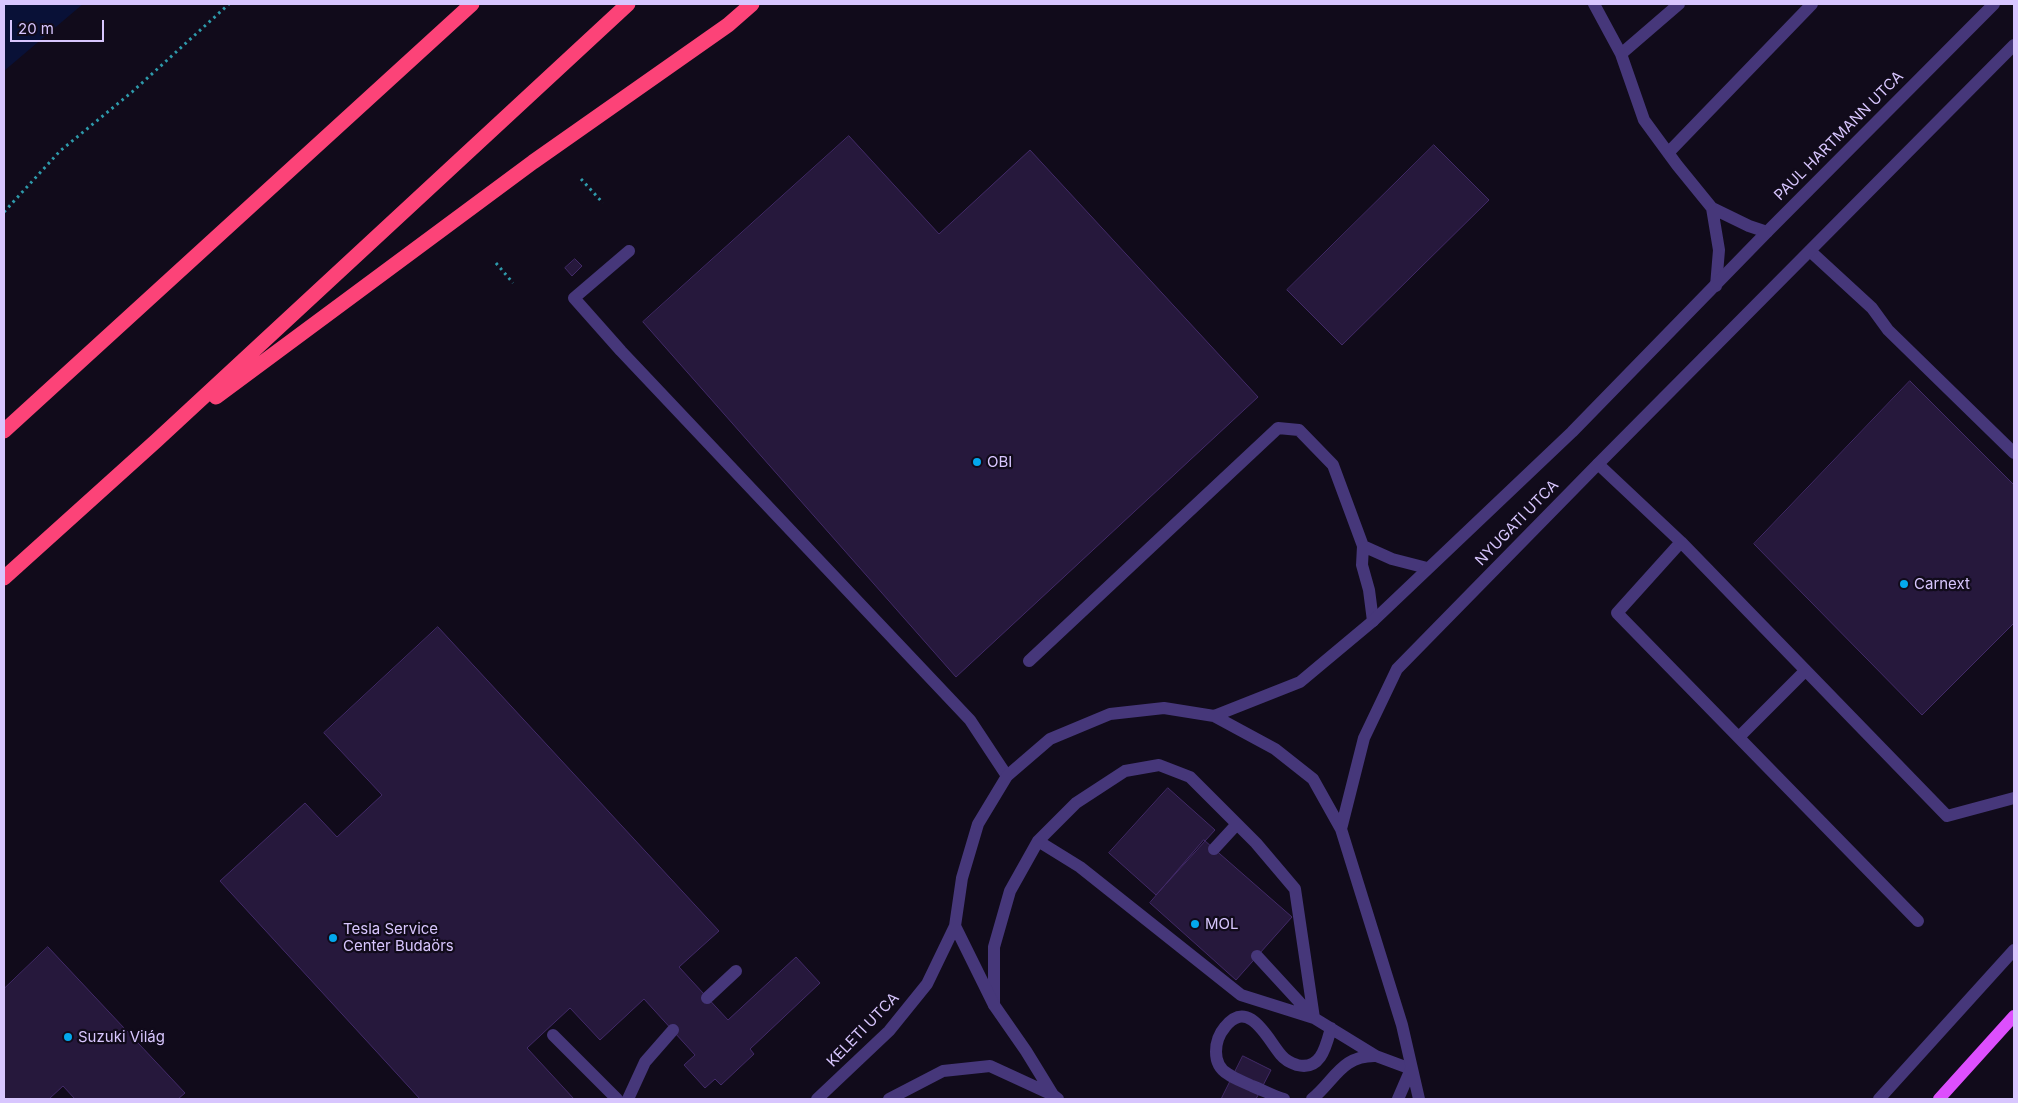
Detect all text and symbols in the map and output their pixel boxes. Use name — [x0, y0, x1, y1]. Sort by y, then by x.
scale bar — [12, 10, 106, 42]
text: 20 m — [18, 19, 54, 38]
street label: PAUL HARTMANN UTCA — [1771, 68, 1907, 204]
place label: OBI — [987, 453, 1012, 471]
marker: OBI — [971, 456, 983, 468]
street label: NYUGATI UTCA — [1472, 476, 1562, 570]
place label: Carnext — [1914, 575, 1970, 593]
marker: Carnext — [1898, 578, 1910, 590]
place label: MOL — [1205, 915, 1239, 933]
marker: MOL — [1189, 918, 1201, 930]
place label: Tesla Service Center Budaörs — [343, 920, 454, 955]
marker: Tesla Service Center Budaörs — [327, 932, 339, 944]
street label: KELETI UTCA — [823, 989, 903, 1071]
place label: Suzuki Világ — [78, 1028, 165, 1046]
marker: Suzuki Világ — [62, 1031, 74, 1043]

